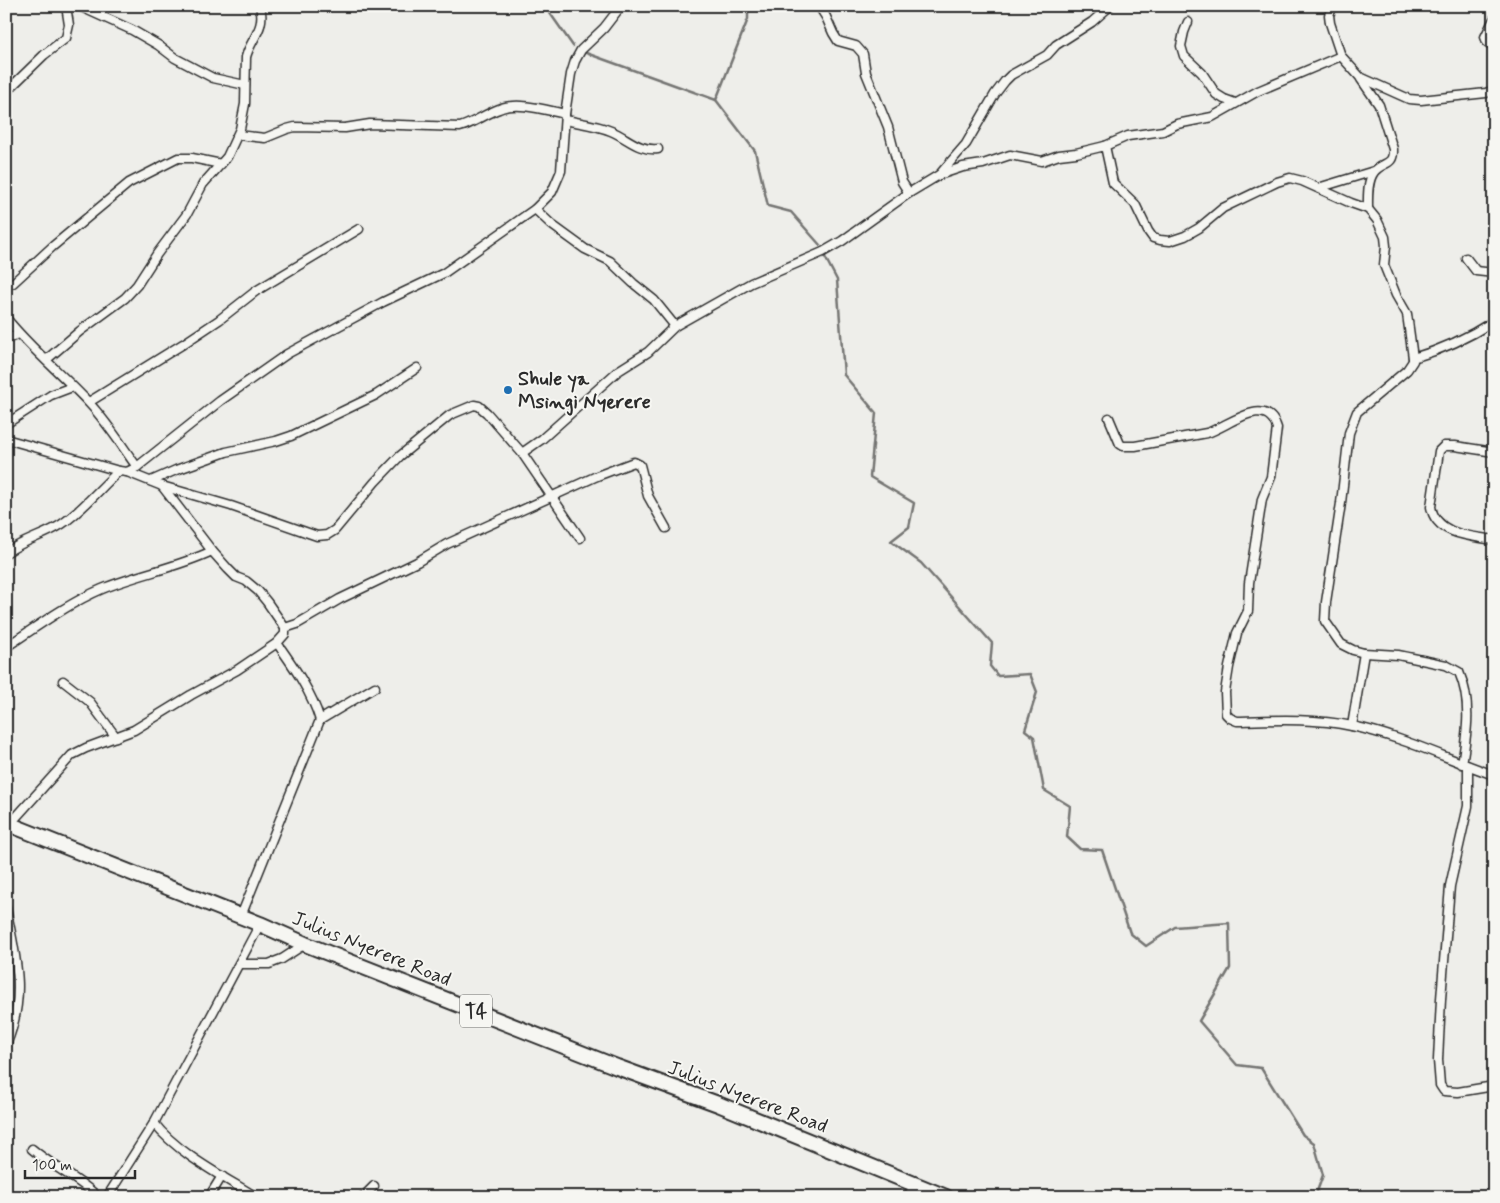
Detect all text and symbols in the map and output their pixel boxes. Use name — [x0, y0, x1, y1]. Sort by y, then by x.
place label: Shule ya Msingi Nyerere — [518, 366, 651, 416]
marker: Shule ya Msingi Nyerere — [502, 384, 514, 396]
street label: Julius Nyerere Road — [288, 905, 455, 994]
road number: T4 — [460, 994, 492, 1028]
street label: Julius Nyerere Road — [664, 1054, 831, 1140]
scale bar — [25, 1148, 135, 1180]
text: 100 m — [32, 1156, 72, 1176]

